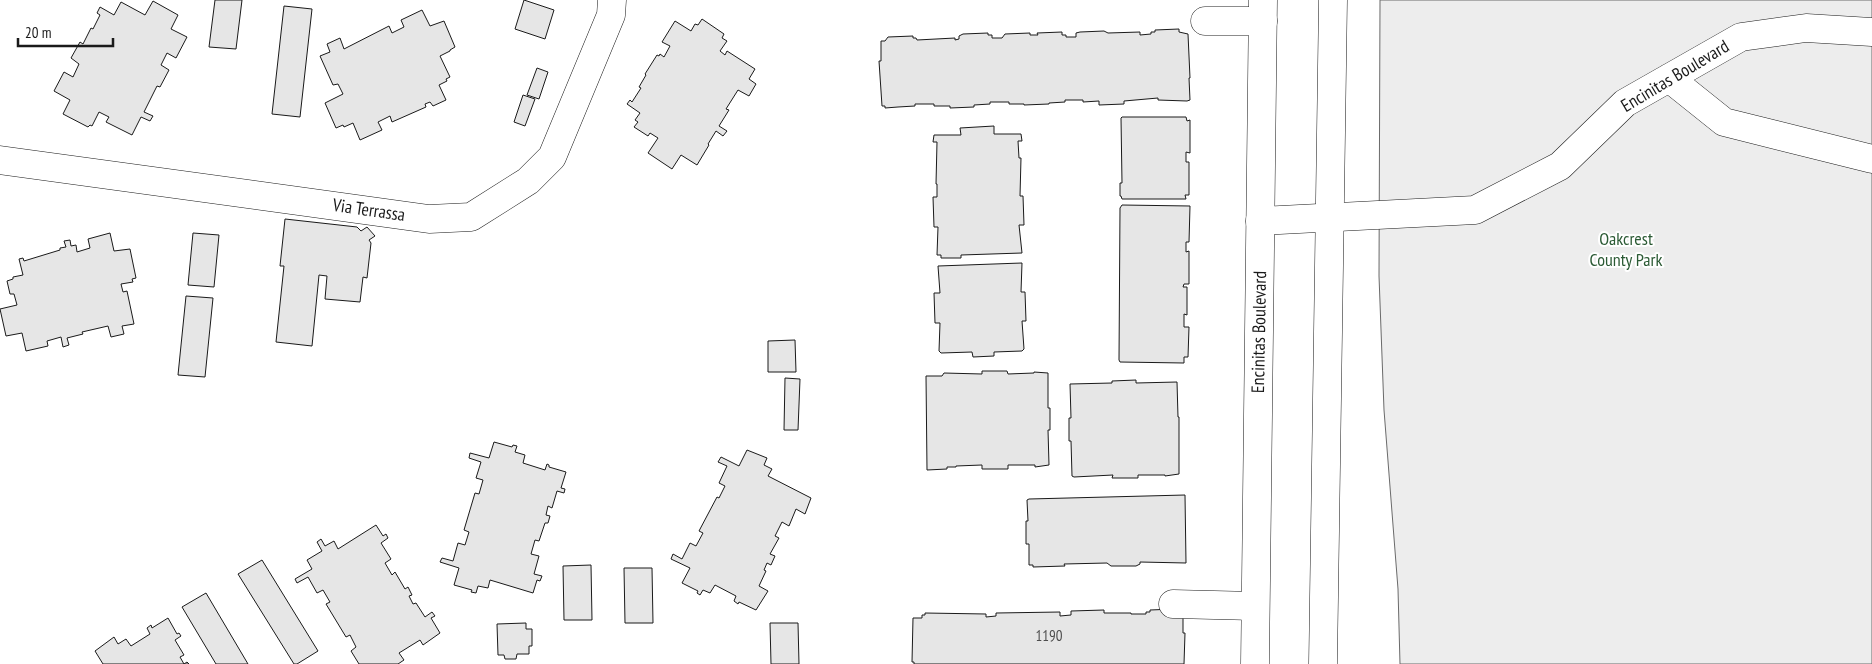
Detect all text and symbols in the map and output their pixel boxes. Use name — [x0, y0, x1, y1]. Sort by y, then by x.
scale bar — [18, 15, 112, 47]
text: 20 m — [25, 23, 51, 42]
street label: Encinitas Boulevard — [1616, 34, 1733, 117]
street label: Via Terrassa — [330, 193, 407, 226]
park label: Oakcrest County Park — [1590, 227, 1662, 271]
street label: Encinitas Boulevard — [1246, 271, 1271, 393]
house number: 1190 — [1035, 626, 1063, 645]

